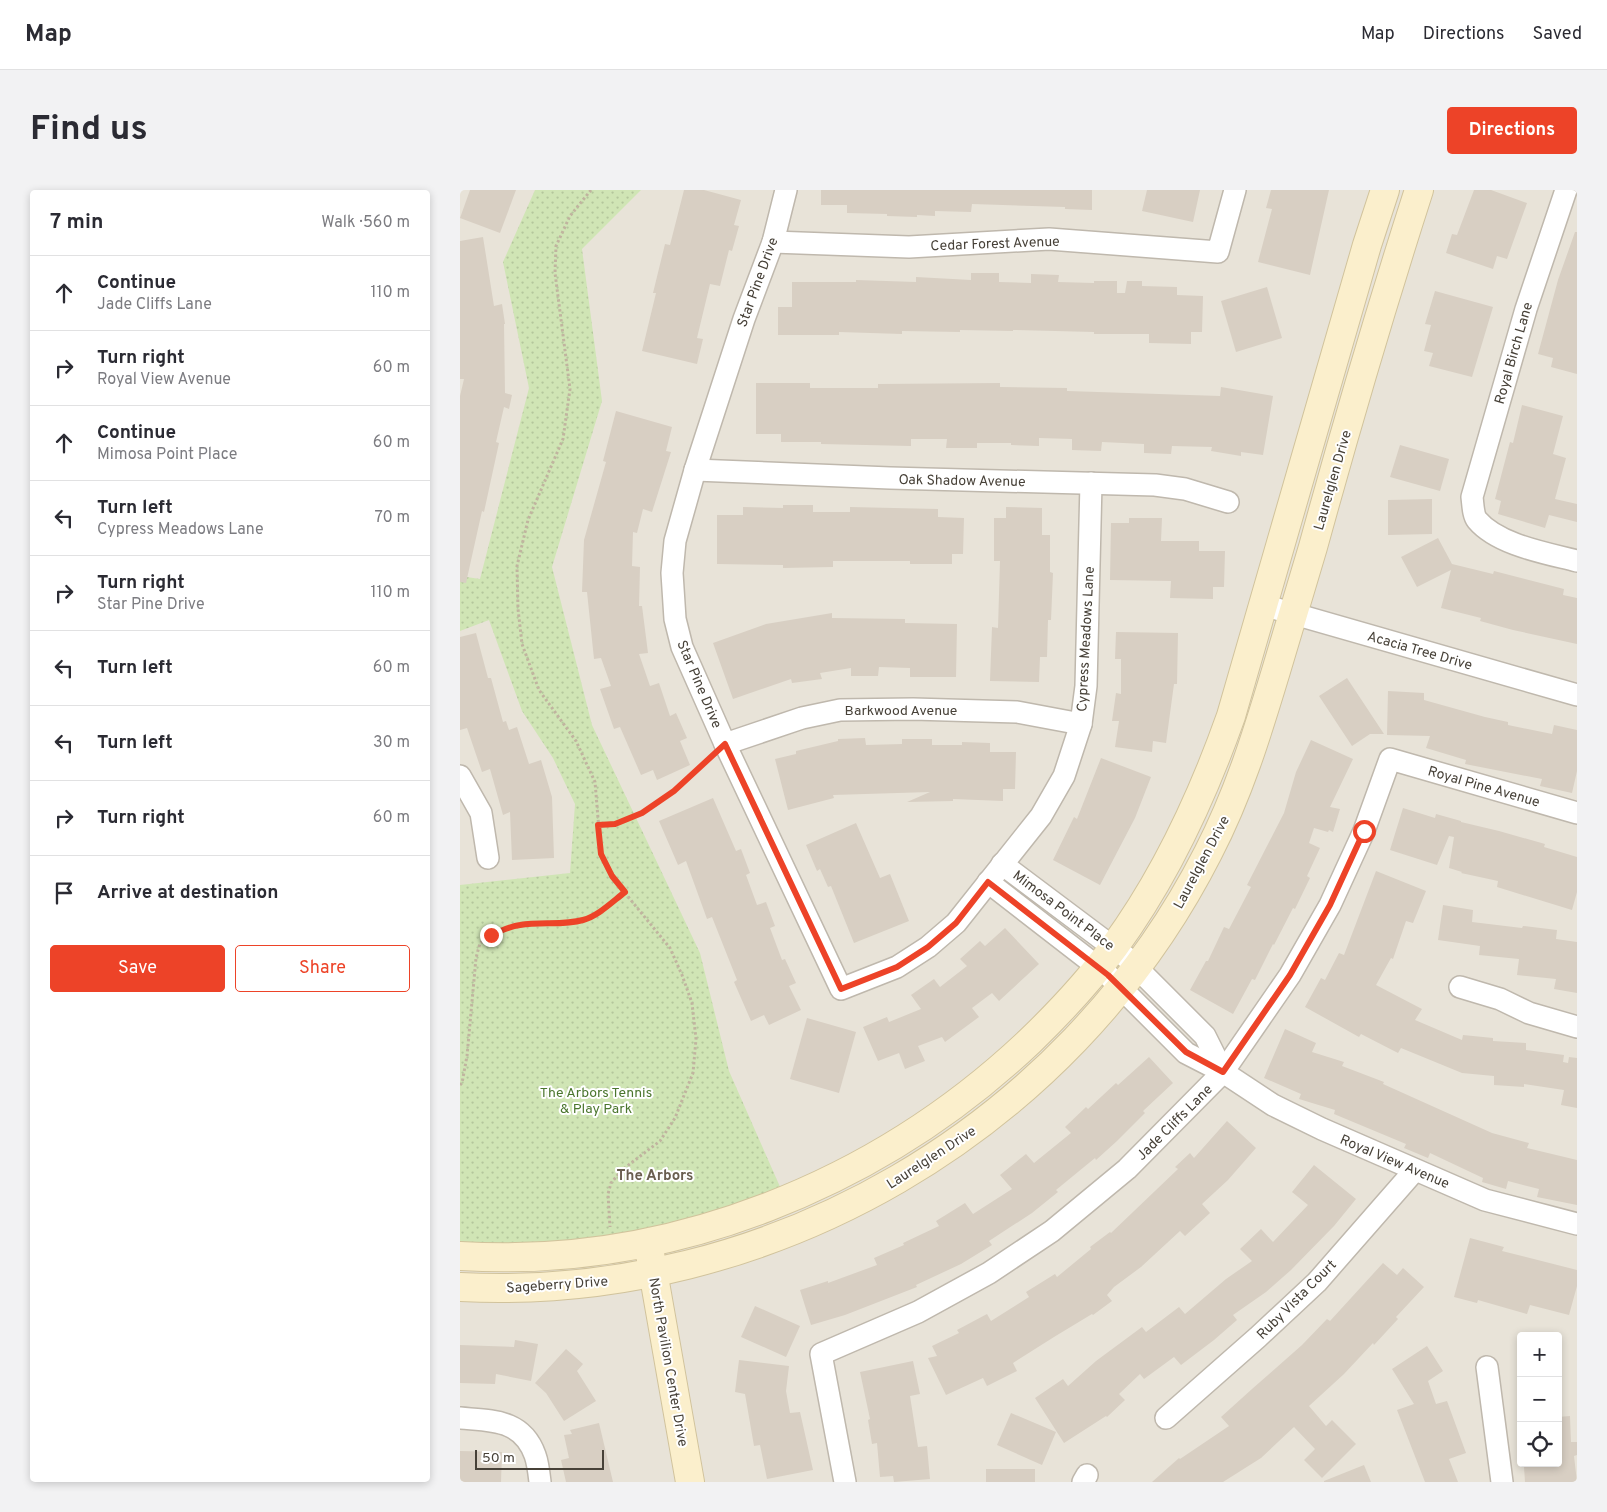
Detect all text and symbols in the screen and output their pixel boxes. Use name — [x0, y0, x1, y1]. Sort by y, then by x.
text: Map — [25, 20, 72, 50]
text: Map — [1361, 23, 1395, 46]
text: Directions — [1423, 23, 1505, 46]
text: Saved — [1533, 23, 1582, 46]
button: Directions — [1447, 107, 1577, 154]
text: Find us — [30, 108, 148, 152]
text: 7 min — [50, 209, 103, 236]
text: Walk · 560 m — [321, 213, 410, 233]
street label: Cedar Forest Avenue — [930, 234, 1060, 255]
street label: Star Pine Drive — [734, 235, 782, 330]
text: Continue — [97, 271, 176, 295]
icon: ahead — [50, 279, 78, 307]
text: 110 m — [370, 283, 410, 303]
text: Jade Cliffs Lane — [97, 295, 212, 315]
street label: Royal Birch Lane — [1492, 301, 1537, 406]
text: Turn right — [97, 346, 185, 370]
icon: right — [50, 354, 78, 382]
text: 60 m — [373, 358, 410, 378]
text: Royal View Avenue — [97, 370, 231, 390]
text: Continue — [97, 421, 176, 445]
icon: ahead — [50, 429, 78, 457]
street label: Laurelglen Drive — [1311, 429, 1356, 532]
text: 60 m — [373, 433, 410, 453]
text: Mimosa Point Place — [97, 445, 237, 465]
street label: Oak Shadow Avenue — [898, 472, 1026, 491]
text: Turn left — [97, 496, 173, 520]
icon: left — [50, 504, 78, 532]
text: 70 m — [375, 508, 410, 528]
text: Cypress Meadows Lane — [97, 520, 264, 540]
street label: Cypress Meadows Lane — [1074, 566, 1099, 712]
text: Turn right — [97, 571, 185, 595]
icon: right — [50, 579, 78, 607]
text: 110 m — [370, 583, 410, 603]
text: Star Pine Drive — [97, 595, 205, 615]
street label: Acacia Tree Drive — [1365, 628, 1474, 675]
street label: Star Pine Drive — [672, 638, 725, 731]
icon: left — [50, 654, 78, 682]
text: Turn left — [97, 656, 173, 680]
text: 60 m — [373, 658, 410, 678]
street label: Barkwood Avenue — [845, 703, 957, 720]
icon: left — [50, 729, 78, 757]
text: Turn left — [97, 731, 173, 755]
text: 30 m — [373, 733, 410, 753]
street label: Royal Pine Avenue — [1426, 763, 1542, 812]
icon: right — [50, 804, 78, 832]
text: Turn right — [97, 806, 185, 830]
text: 60 m — [373, 808, 410, 828]
street label: Laurelglen Drive — [1171, 813, 1234, 912]
route start — [1353, 820, 1376, 843]
street label: Mimosa Point Place — [1009, 867, 1117, 955]
icon: arrive — [50, 879, 78, 907]
text: Arrive at destination — [97, 881, 278, 905]
route end — [480, 924, 503, 947]
button: Save — [50, 945, 225, 992]
button: Share — [235, 945, 410, 992]
street label: Jade Cliffs Lane — [1134, 1082, 1217, 1165]
park label: The Arbors Tennis & Play Park — [540, 1085, 652, 1118]
street label: Laurelglen Drive — [884, 1123, 980, 1193]
street label: Royal View Avenue — [1337, 1132, 1452, 1193]
district label: The Arbors — [616, 1167, 694, 1186]
street label: Ruby Vista Court — [1254, 1257, 1340, 1343]
street label: Sageberry Drive — [506, 1273, 609, 1298]
street label: North Pavilion Center Drive — [644, 1276, 691, 1448]
map controls — [1517, 1332, 1562, 1467]
button: + — [1517, 1332, 1562, 1377]
button: − — [1517, 1377, 1562, 1422]
button: locate — [1517, 1422, 1562, 1467]
scale bar — [475, 1447, 604, 1470]
text: 50 m — [482, 1450, 515, 1467]

